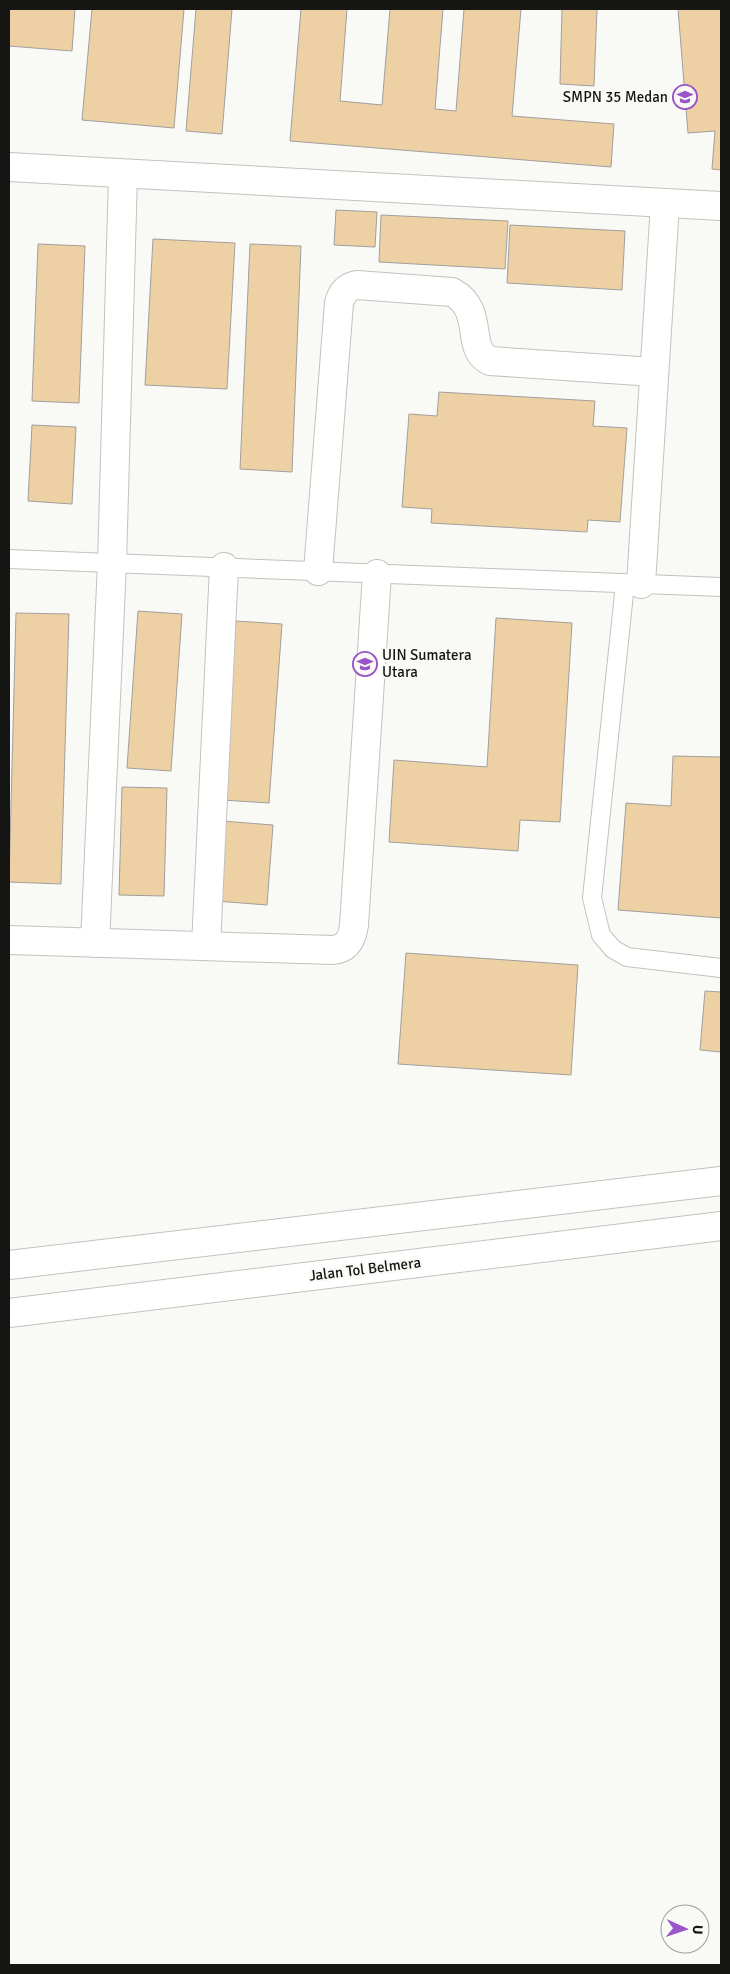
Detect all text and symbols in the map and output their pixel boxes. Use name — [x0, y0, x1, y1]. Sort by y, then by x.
school or university icon: SMPN 35 Medan — [672, 84, 698, 110]
place label: SMPN 35 Medan — [563, 88, 668, 106]
place label: UIN Sumatera Utara — [382, 646, 472, 681]
school or university icon: UIN Sumatera Utara — [352, 651, 378, 677]
street label: Jalan Tol Belmera — [308, 1253, 422, 1285]
north arrow — [660, 1904, 710, 1954]
text: U — [689, 1924, 706, 1935]

